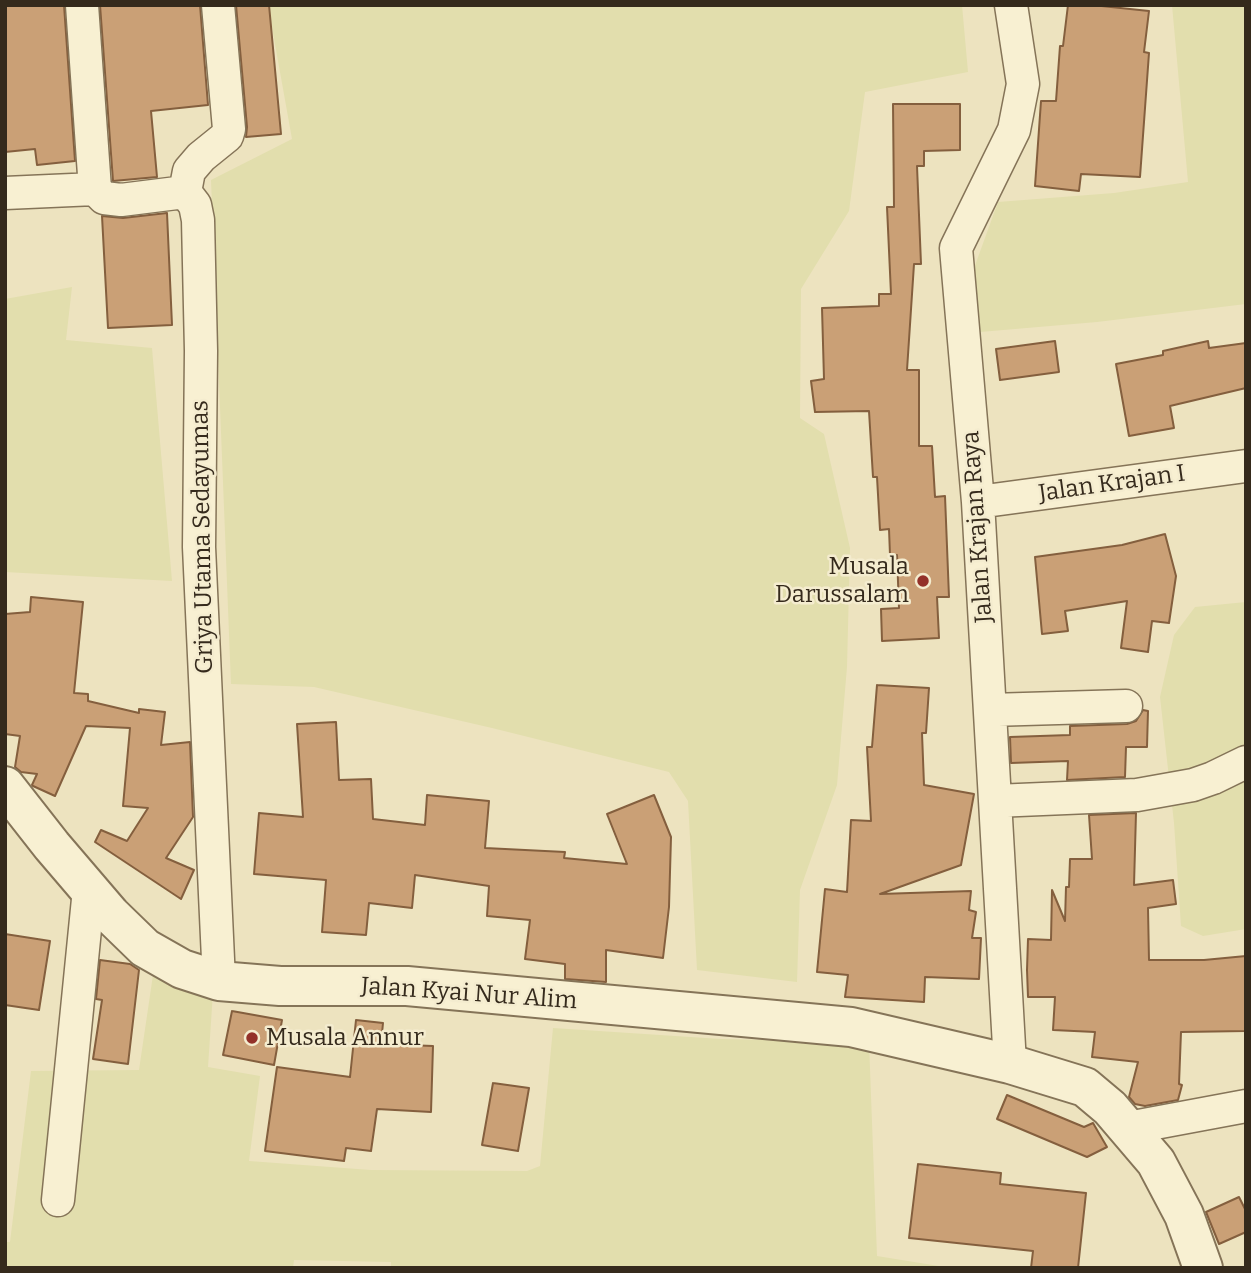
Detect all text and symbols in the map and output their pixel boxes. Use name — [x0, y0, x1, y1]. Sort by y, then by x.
street label: Griya Utama Sedayumas — [186, 400, 220, 674]
street label: Jalan Krajan Raya — [957, 430, 999, 624]
street label: Jalan Krajan I — [1037, 459, 1187, 509]
place label: Musala Darussalam — [775, 553, 909, 609]
marker: Musala Darussalam — [915, 573, 931, 589]
street label: Jalan Kyai Nur Alim — [360, 972, 578, 1016]
place label: Musala Annur — [266, 1024, 424, 1052]
marker: Musala Annur — [244, 1030, 260, 1046]

